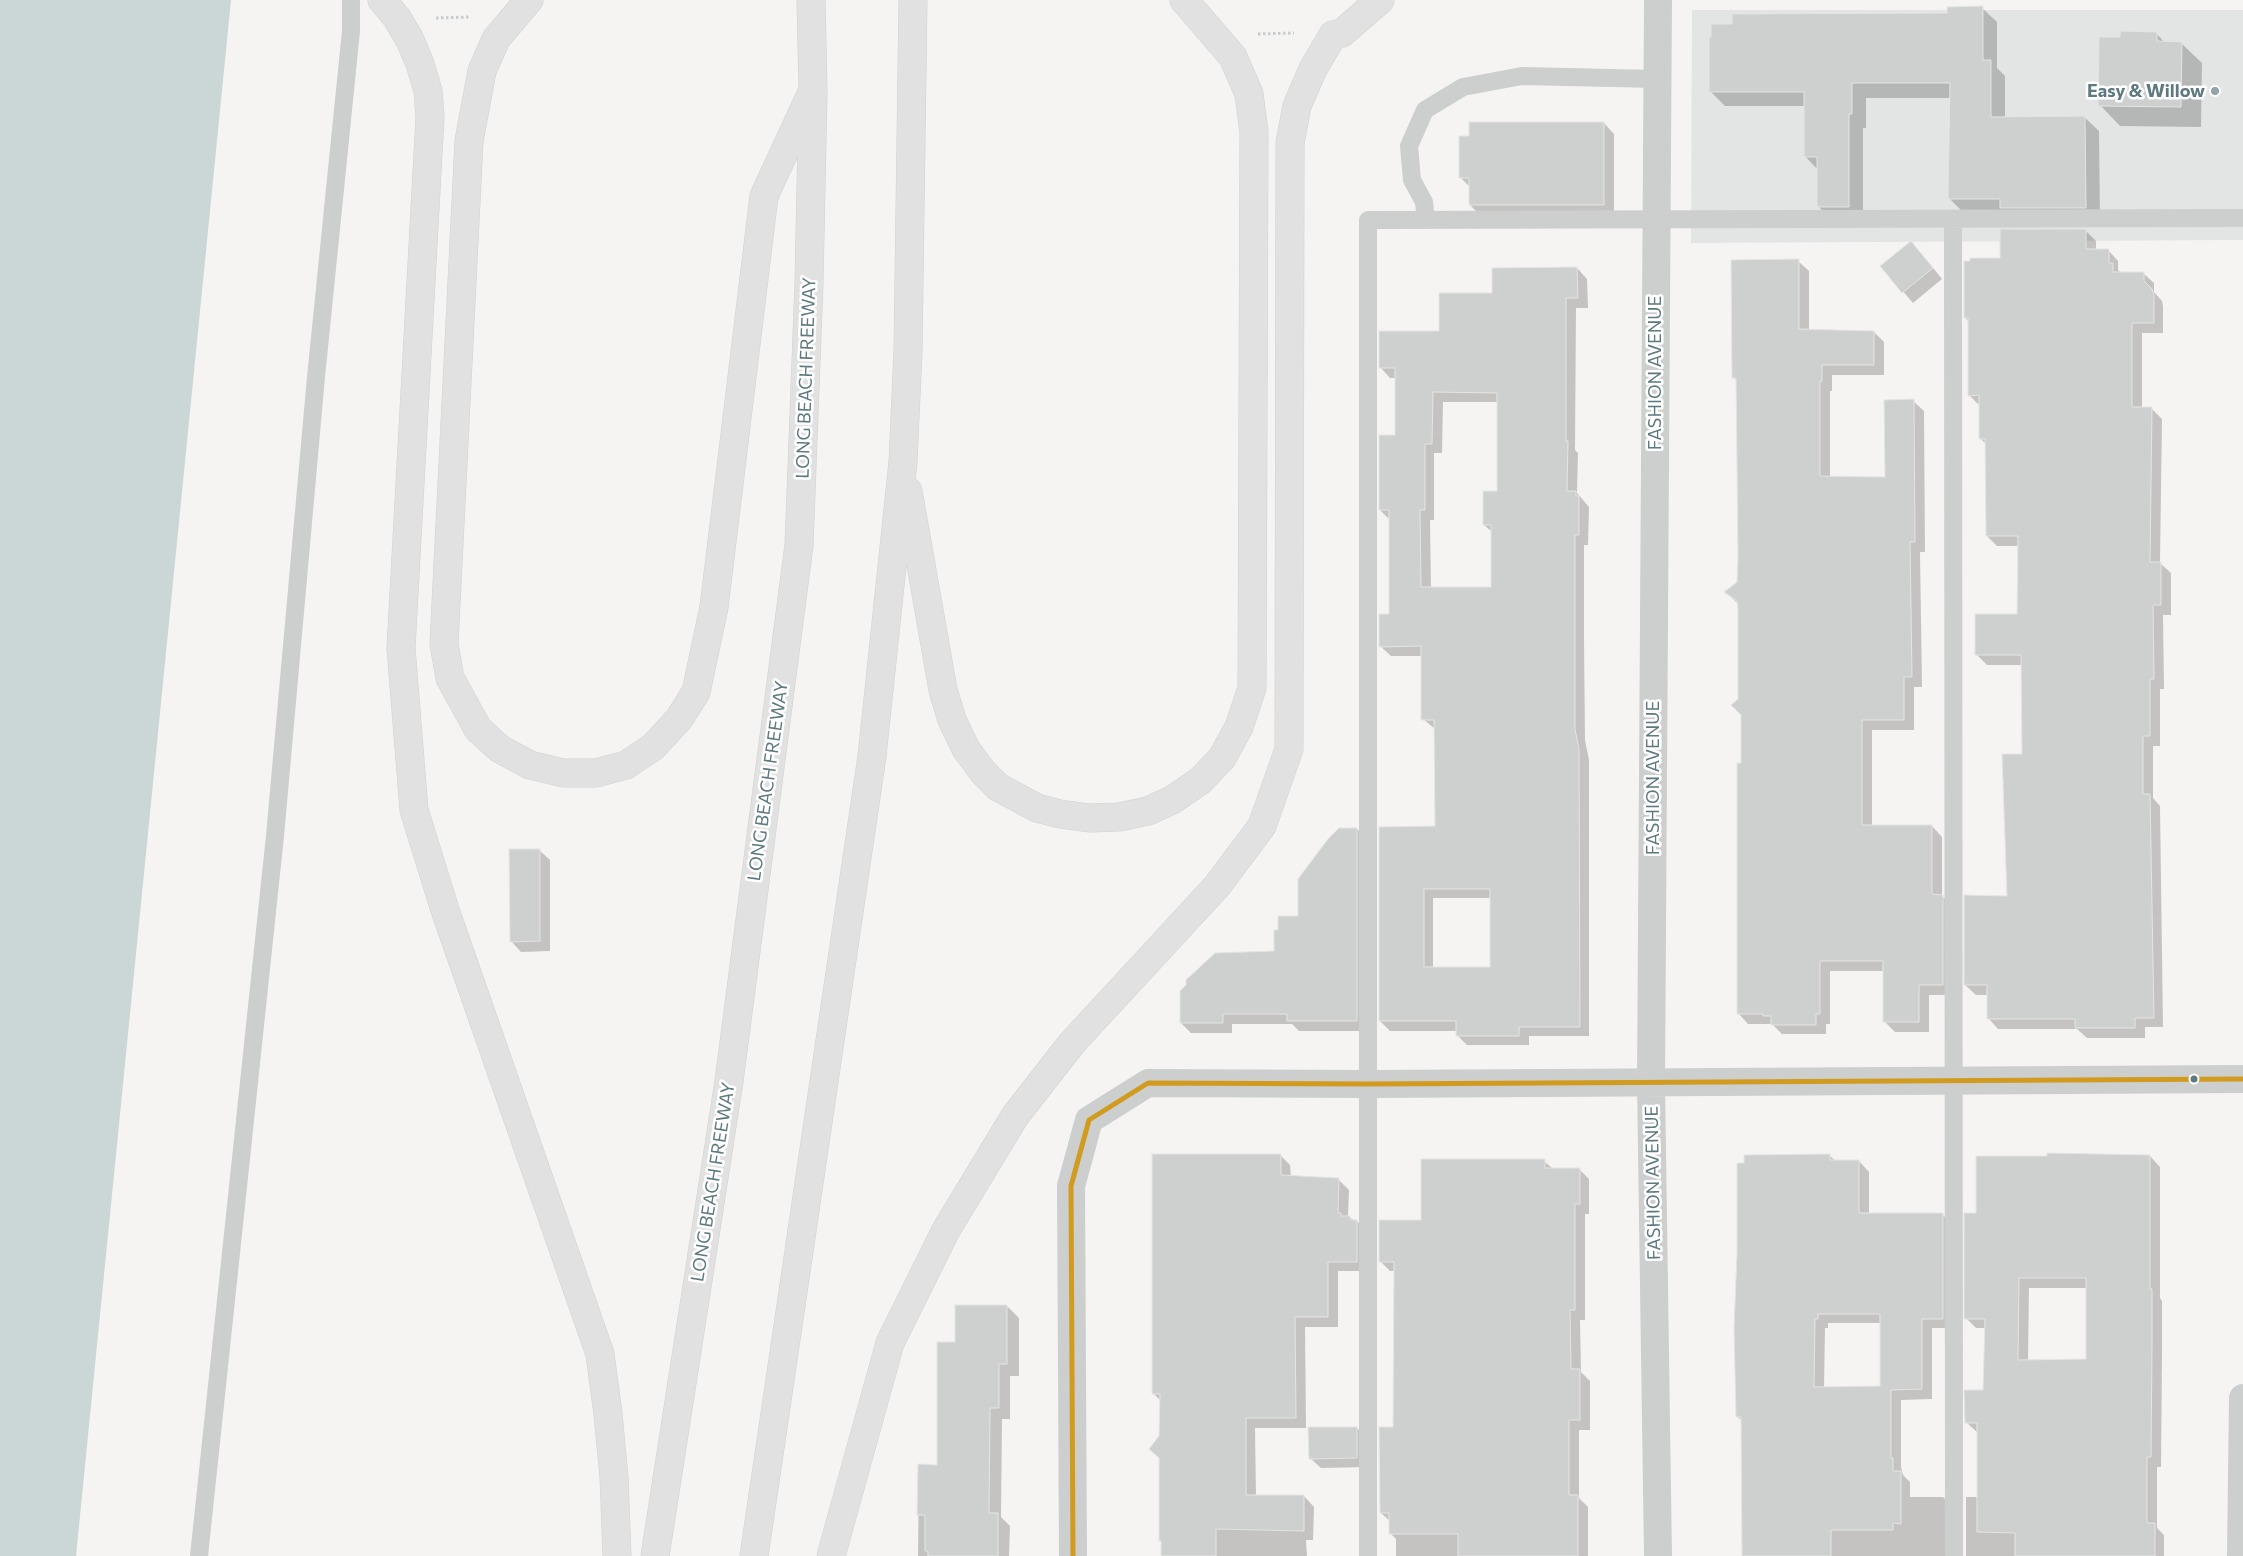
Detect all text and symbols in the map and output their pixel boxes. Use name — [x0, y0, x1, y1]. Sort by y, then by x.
place label: Easy & Willow — [2087, 80, 2205, 102]
marker: Easy & Willow — [2209, 85, 2221, 97]
street label: LONG BEACH FREEWAY — [792, 277, 820, 479]
street label: FASHION AVENUE — [1644, 296, 1666, 450]
street label: LONG BEACH FREEWAY — [743, 680, 793, 882]
street label: FASHION AVENUE — [1642, 701, 1664, 855]
unlabelled marker — [2189, 1074, 2199, 1084]
street label: LONG BEACH FREEWAY — [687, 1081, 739, 1283]
street label: FASHION AVENUE — [1641, 1106, 1665, 1260]

